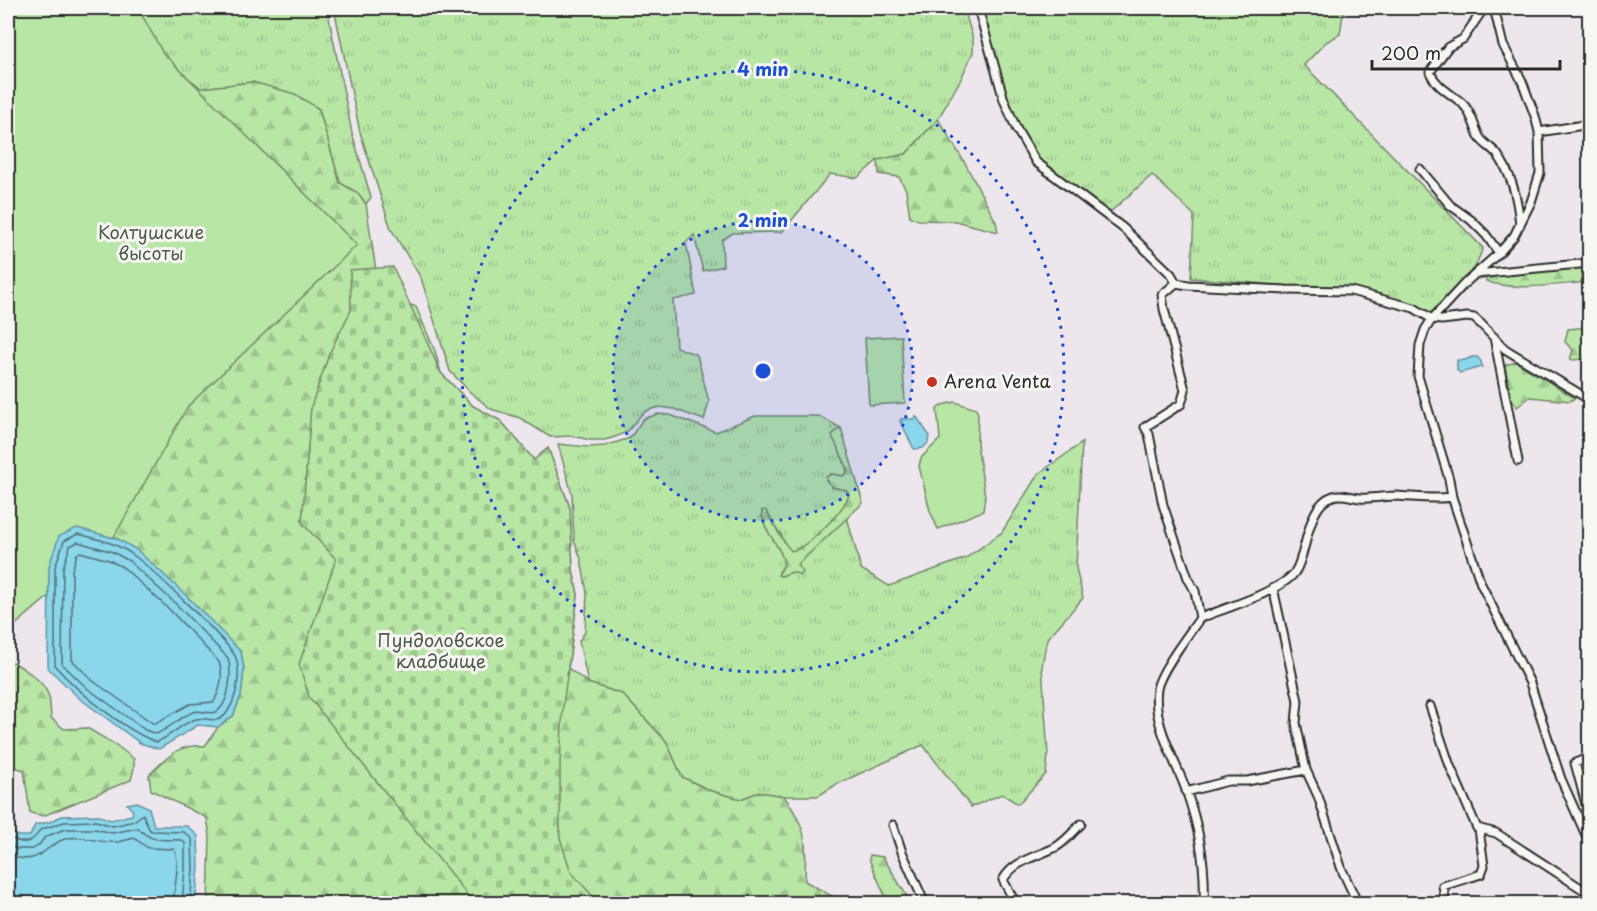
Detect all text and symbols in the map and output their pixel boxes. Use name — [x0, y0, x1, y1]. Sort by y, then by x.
scale bar — [1372, 33, 1560, 71]
text: 200 m — [1381, 39, 1441, 66]
text: 4 min — [737, 55, 789, 82]
text: 2 min — [738, 206, 788, 233]
park label: Колтушские высоты — [98, 218, 204, 266]
centre of rings — [753, 361, 773, 381]
place label: Arena Venta — [944, 367, 1051, 394]
marker: Arena Venta — [925, 375, 939, 389]
park label: Пундоловское кладбище — [377, 626, 505, 674]

